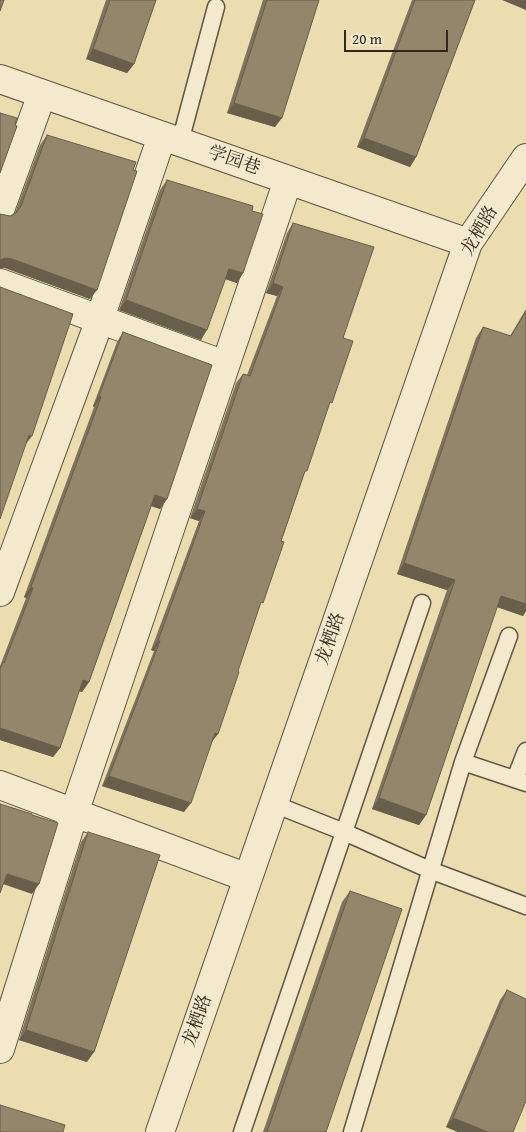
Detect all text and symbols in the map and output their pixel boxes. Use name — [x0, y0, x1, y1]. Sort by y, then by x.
scale bar — [346, 20, 450, 52]
text: 20 m — [352, 28, 382, 49]
street label: 学园巷 — [205, 142, 263, 180]
street label: 龙栖路 — [457, 202, 503, 260]
street label: 龙栖路 — [312, 610, 350, 668]
street label: 龙栖路 — [179, 992, 217, 1050]

